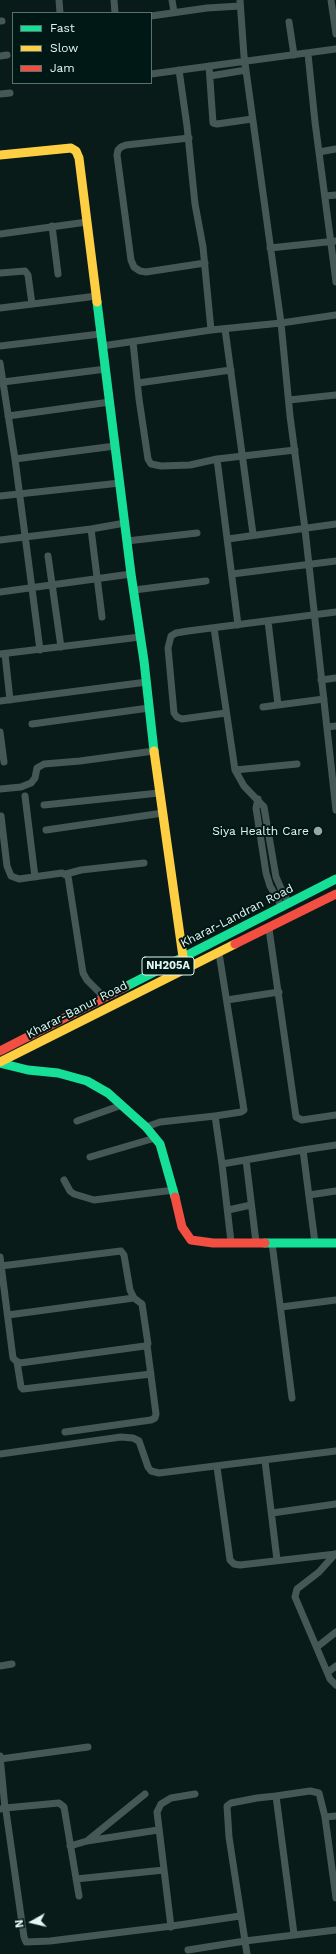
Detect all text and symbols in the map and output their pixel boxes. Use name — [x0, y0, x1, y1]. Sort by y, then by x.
legend — [12, 12, 152, 84]
text: Fast — [50, 21, 75, 35]
text: Slow — [50, 41, 78, 55]
text: Jam — [50, 61, 75, 75]
place label: Siya Health Care — [212, 824, 309, 838]
marker: Siya Health Care — [312, 825, 324, 837]
street label: Kharar-Landran Road — [178, 881, 296, 951]
road number: NH205A — [142, 957, 194, 975]
street label: Kharar-Banur Road — [24, 978, 130, 1042]
north arrow — [12, 1902, 52, 1942]
text: N — [13, 1919, 27, 1929]

